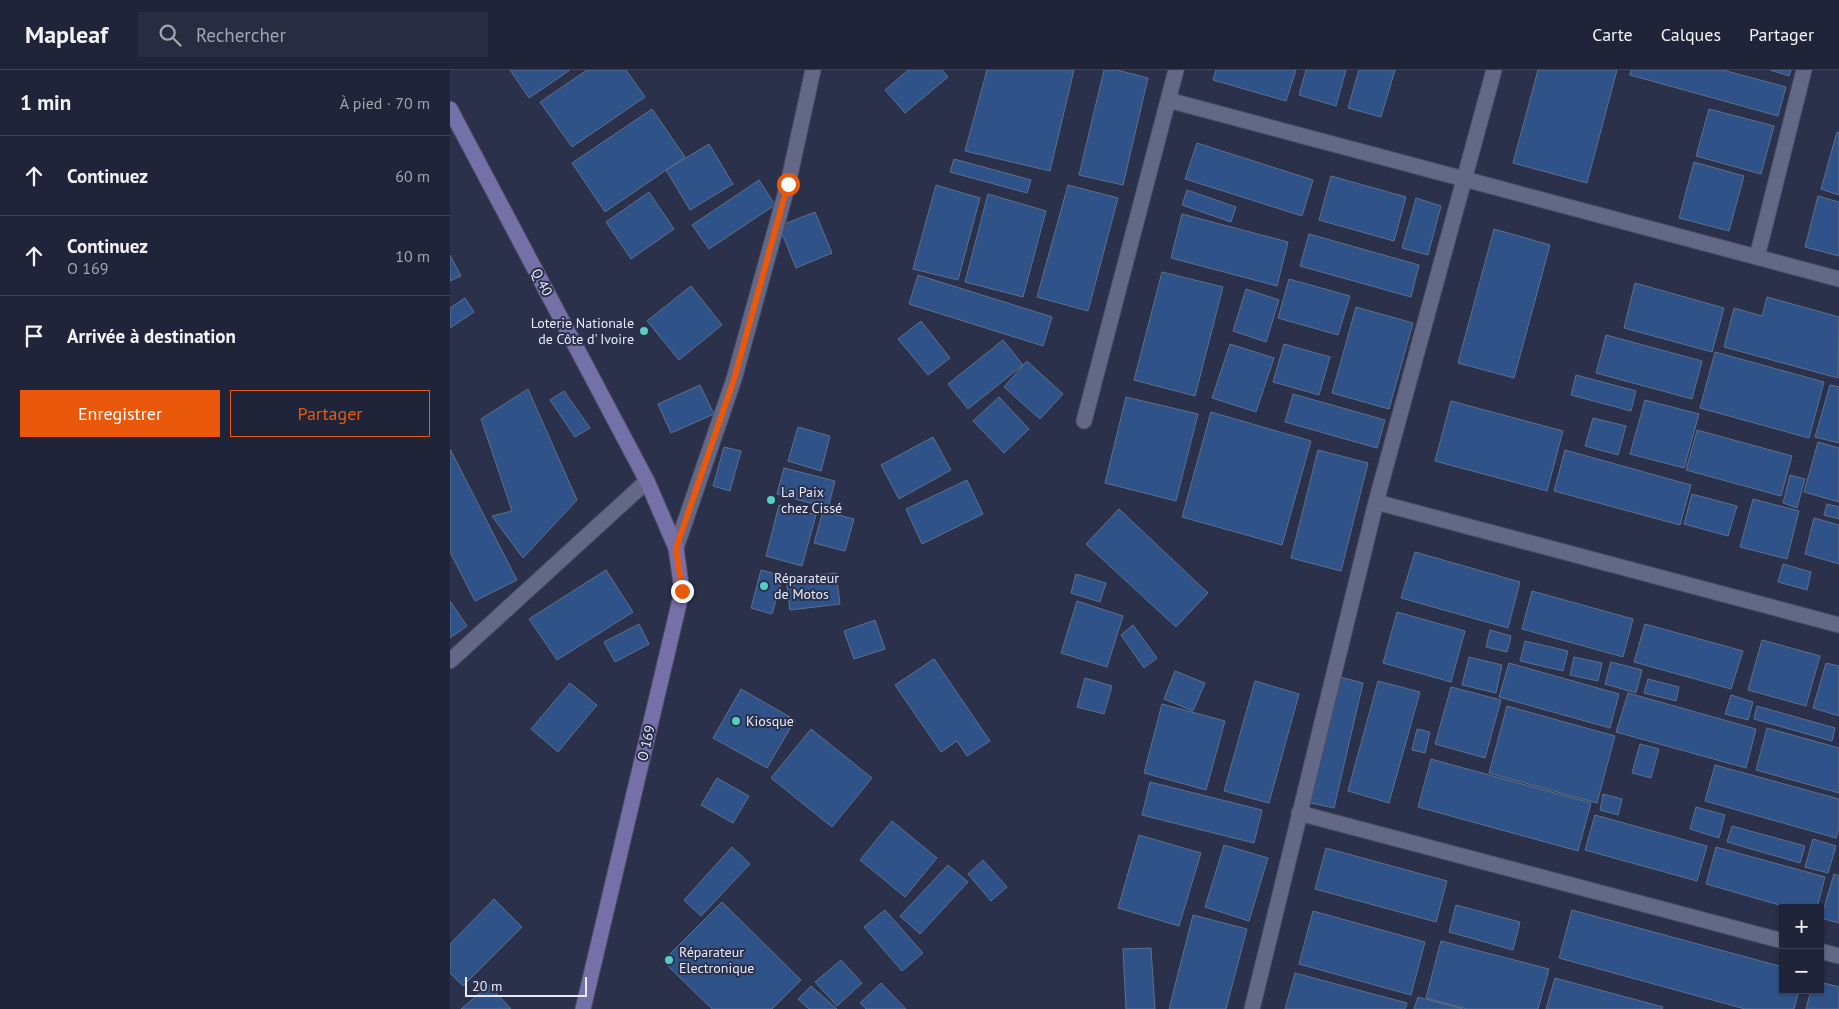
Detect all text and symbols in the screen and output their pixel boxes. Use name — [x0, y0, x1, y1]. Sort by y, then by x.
search box — [138, 12, 488, 57]
text: Mapleaf — [25, 19, 108, 50]
icon: search — [156, 21, 184, 49]
text: Rechercher — [196, 23, 286, 47]
text: Carte — [1592, 23, 1633, 46]
text: Calques — [1661, 23, 1721, 46]
text: Partager — [1749, 23, 1814, 46]
text: 1 min — [20, 89, 71, 116]
text: À pied · 70 m — [340, 93, 430, 113]
icon: ahead — [20, 162, 48, 190]
text: Continuez — [67, 164, 148, 188]
text: 60 m — [395, 166, 430, 186]
route start — [777, 173, 800, 196]
text: Continuez — [67, 234, 148, 258]
icon: ahead — [20, 242, 48, 270]
text: 10 m — [395, 246, 430, 266]
text: O 169 — [67, 258, 108, 278]
street label: Q 40 — [527, 265, 557, 299]
place label: Loterie Nationale de Côte d' Ivoire — [531, 314, 634, 348]
icon: arrive — [20, 322, 48, 350]
text: Arrivée à destination — [67, 324, 236, 348]
marker: Loterie Nationale de Côte d' Ivoire — [638, 325, 650, 337]
button: Enregistrer — [20, 390, 220, 437]
button: Partager — [230, 390, 430, 437]
place label: La Paix chez Cissé — [781, 483, 842, 517]
marker: La Paix chez Cissé — [765, 494, 777, 506]
place label: Réparateur de Motos — [774, 569, 839, 603]
route end — [671, 580, 694, 603]
marker: Réparateur de Motos — [758, 580, 770, 592]
place label: Kiosque — [746, 712, 794, 730]
marker: Kiosque — [730, 715, 742, 727]
street label: O 169 — [633, 723, 659, 763]
map controls — [1779, 904, 1824, 994]
button: + — [1779, 904, 1824, 949]
place label: Réparateur Electronique — [679, 943, 754, 977]
button: − — [1779, 949, 1824, 994]
marker: Réparateur Electronique — [663, 954, 675, 966]
scale bar — [465, 974, 588, 997]
text: 20 m — [472, 977, 502, 995]

